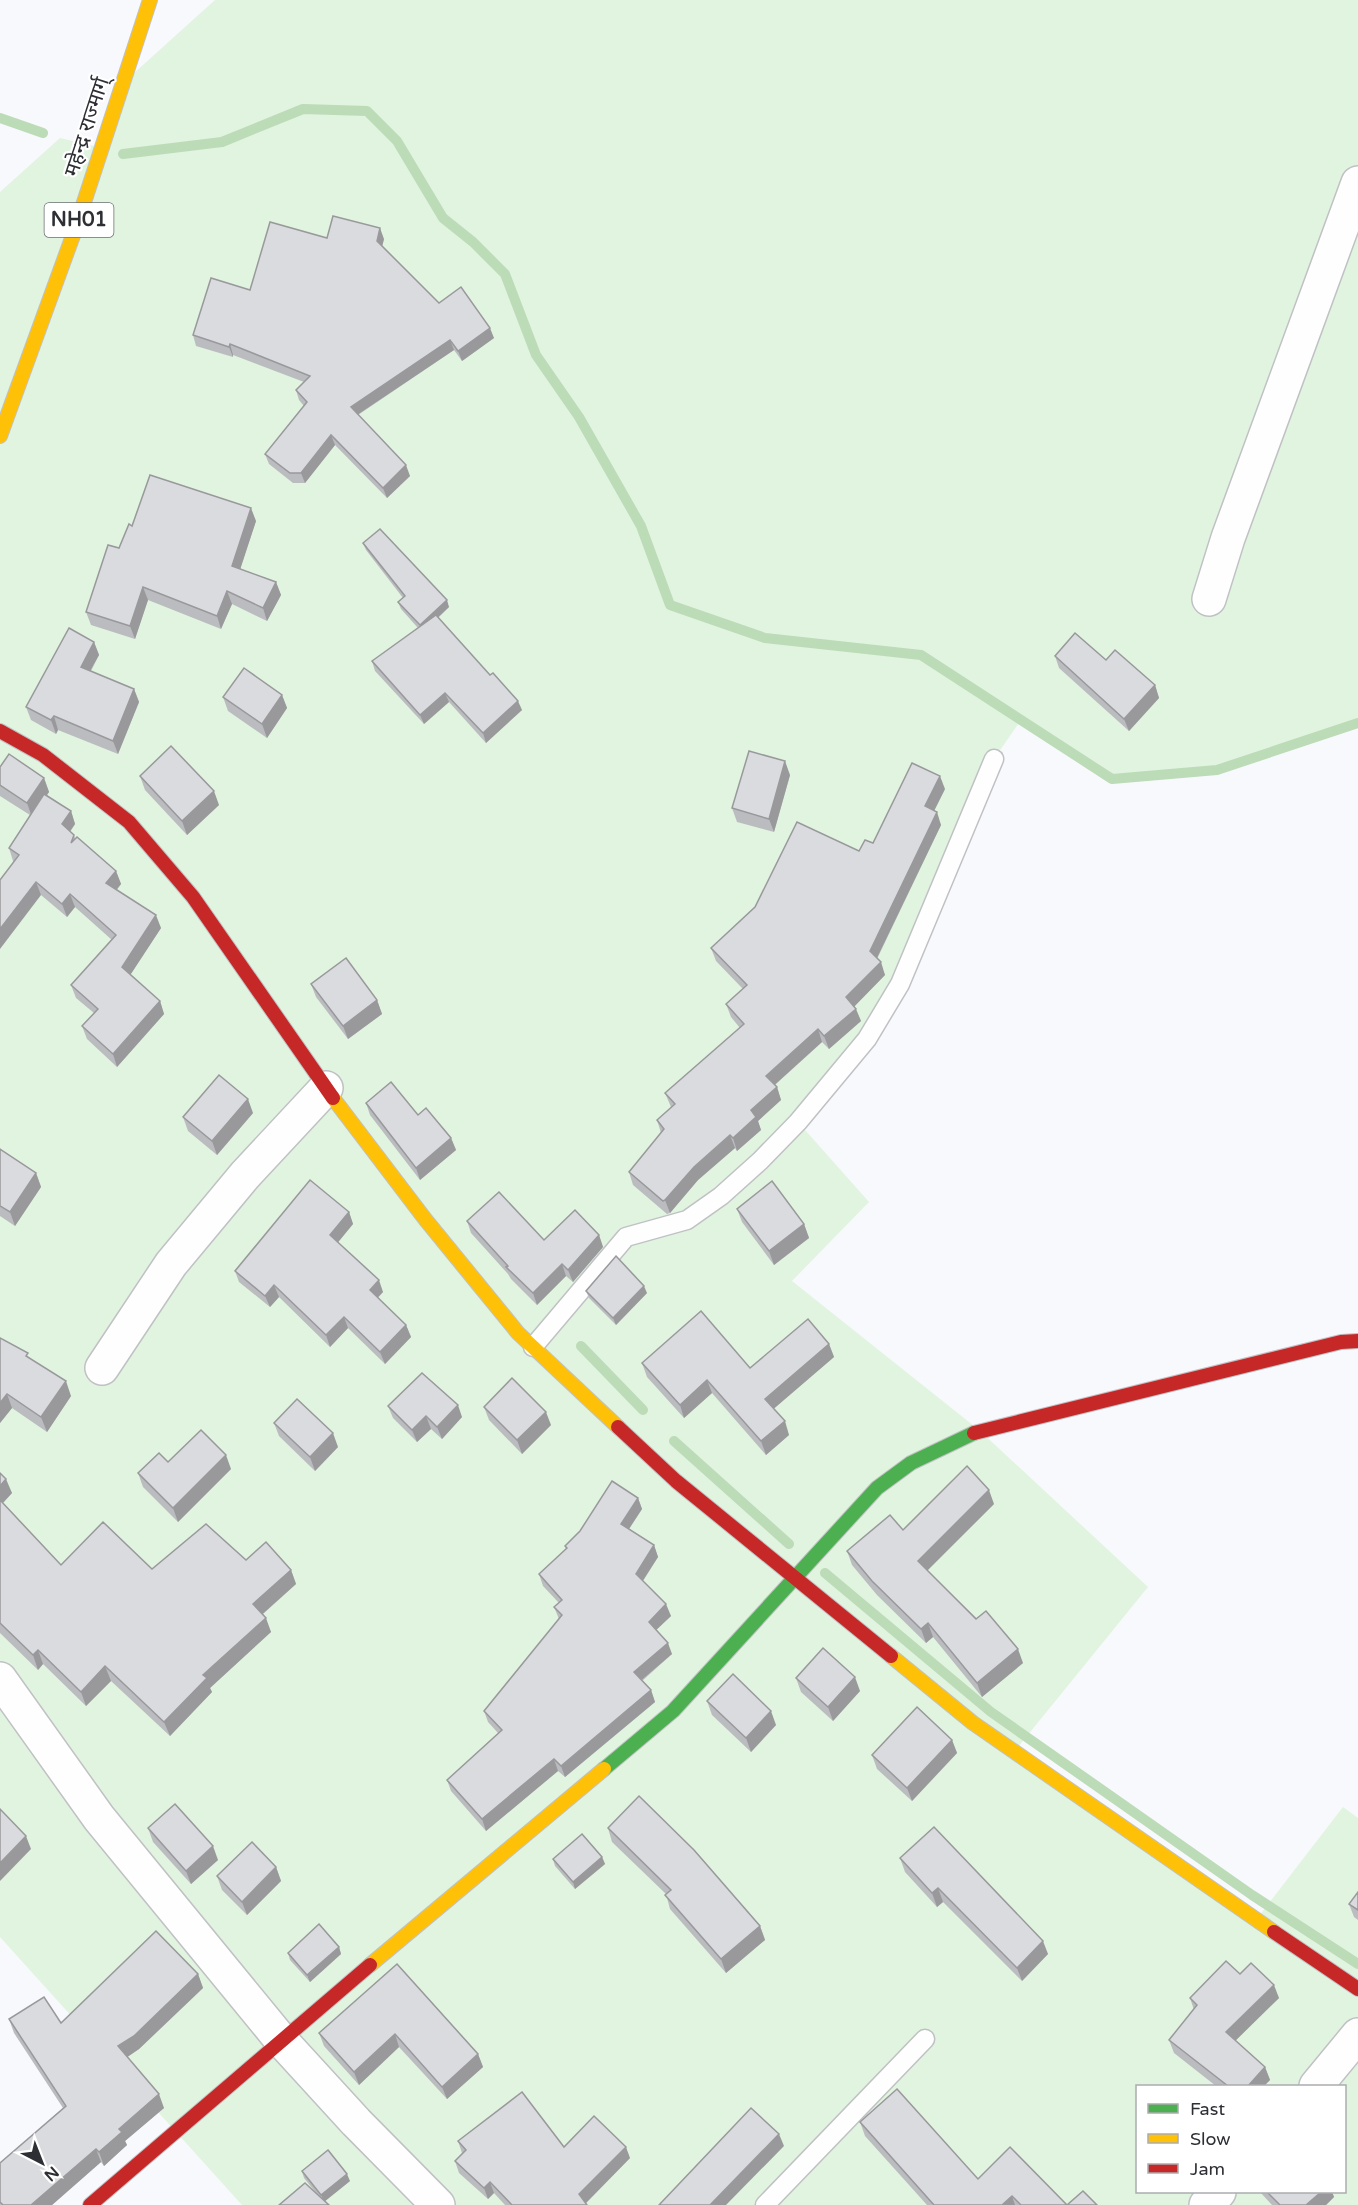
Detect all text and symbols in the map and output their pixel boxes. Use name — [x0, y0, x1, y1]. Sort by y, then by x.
street label: महेन्द्र राज्मार्ग् — [59, 71, 116, 180]
road number: NH01 — [44, 203, 113, 237]
legend — [1136, 2085, 1346, 2193]
text: Fast — [1190, 2098, 1225, 2120]
text: Slow — [1190, 2128, 1231, 2150]
north arrow — [12, 2133, 72, 2193]
text: Jam — [1190, 2158, 1225, 2180]
text: N — [40, 2162, 63, 2185]

